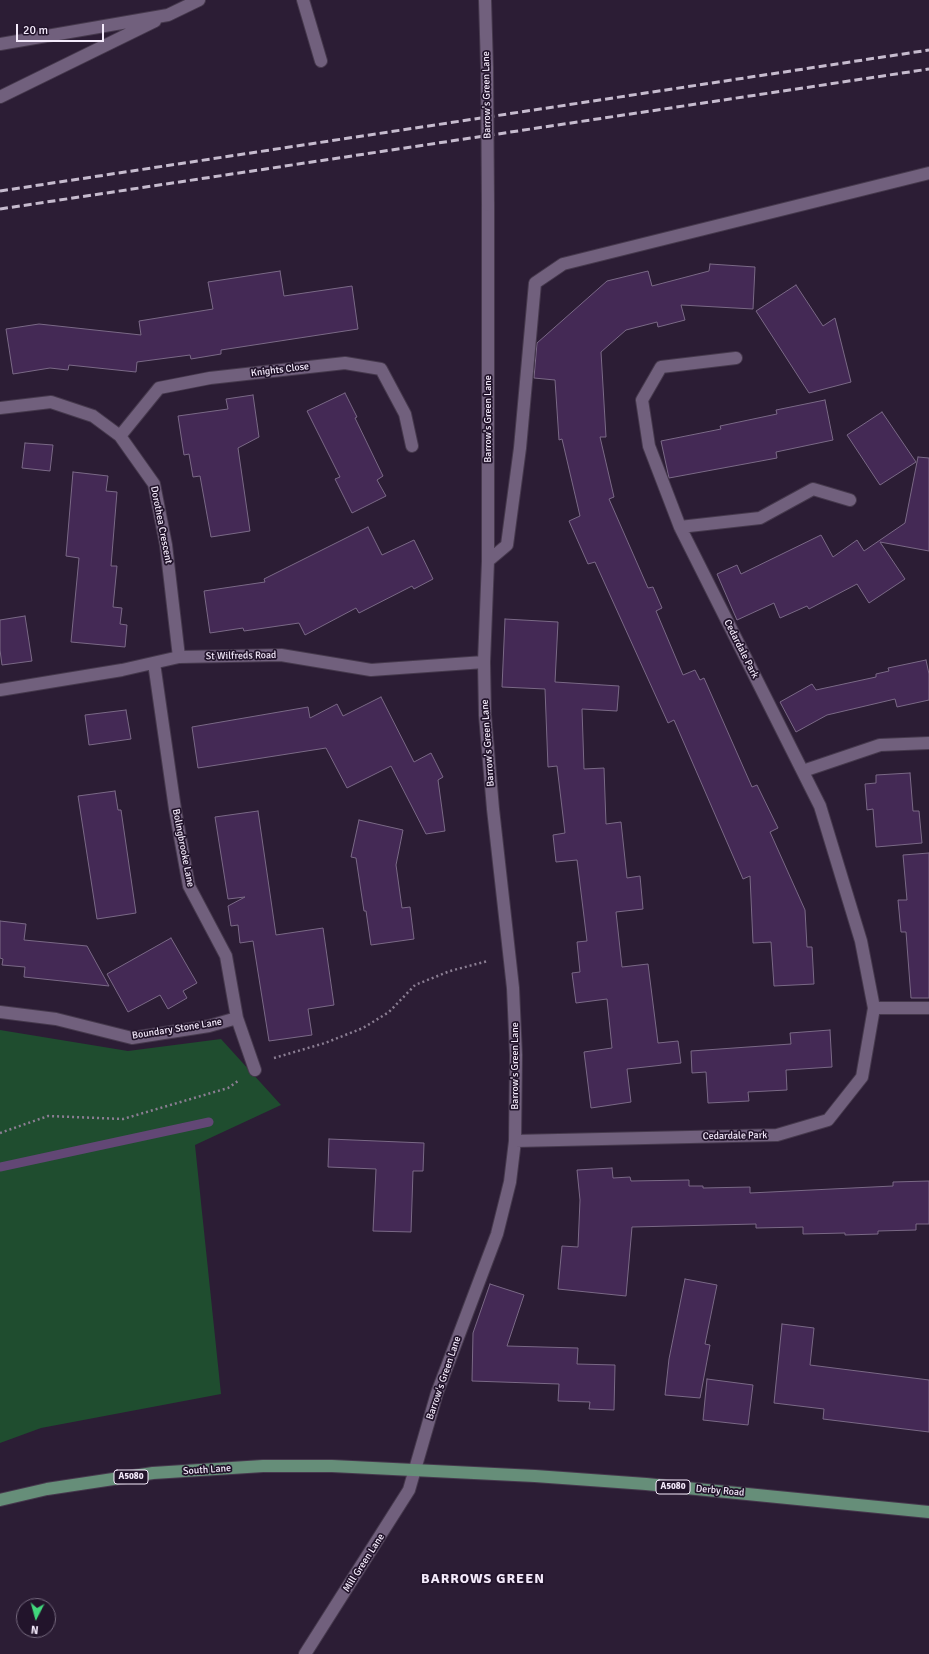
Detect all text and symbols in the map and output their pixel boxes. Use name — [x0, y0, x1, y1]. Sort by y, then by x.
scale bar — [18, 16, 106, 42]
text: 20 m — [23, 23, 48, 38]
street label: Barrow's Green Lane — [480, 51, 494, 139]
street label: Knights Close — [250, 360, 310, 380]
street label: Barrow's Green Lane — [482, 375, 494, 463]
street label: Dorothea Crescent — [148, 485, 174, 565]
street label: Cedardale Park — [721, 618, 761, 680]
street label: St Wilfreds Road — [206, 649, 276, 663]
street label: Barrow's Green Lane — [479, 699, 497, 787]
street label: Bolingbrooke Lane — [170, 808, 196, 888]
street label: Boundary Stone Lane — [131, 1016, 223, 1042]
street label: Barrow's Green Lane — [509, 1022, 521, 1110]
street label: Cedardale Park — [703, 1129, 767, 1143]
street label: Barrow's Green Lane — [424, 1335, 464, 1421]
street label: South Lane — [183, 1462, 231, 1478]
road number: A5080 — [114, 1470, 148, 1484]
road number: A5080 — [656, 1480, 690, 1494]
street label: Derby Road — [695, 1483, 745, 1499]
street label: Mill Green Lane — [341, 1532, 387, 1594]
district label: BARROWS GREEN — [421, 1571, 545, 1587]
north arrow — [16, 1598, 56, 1638]
text: N — [30, 1623, 39, 1636]

